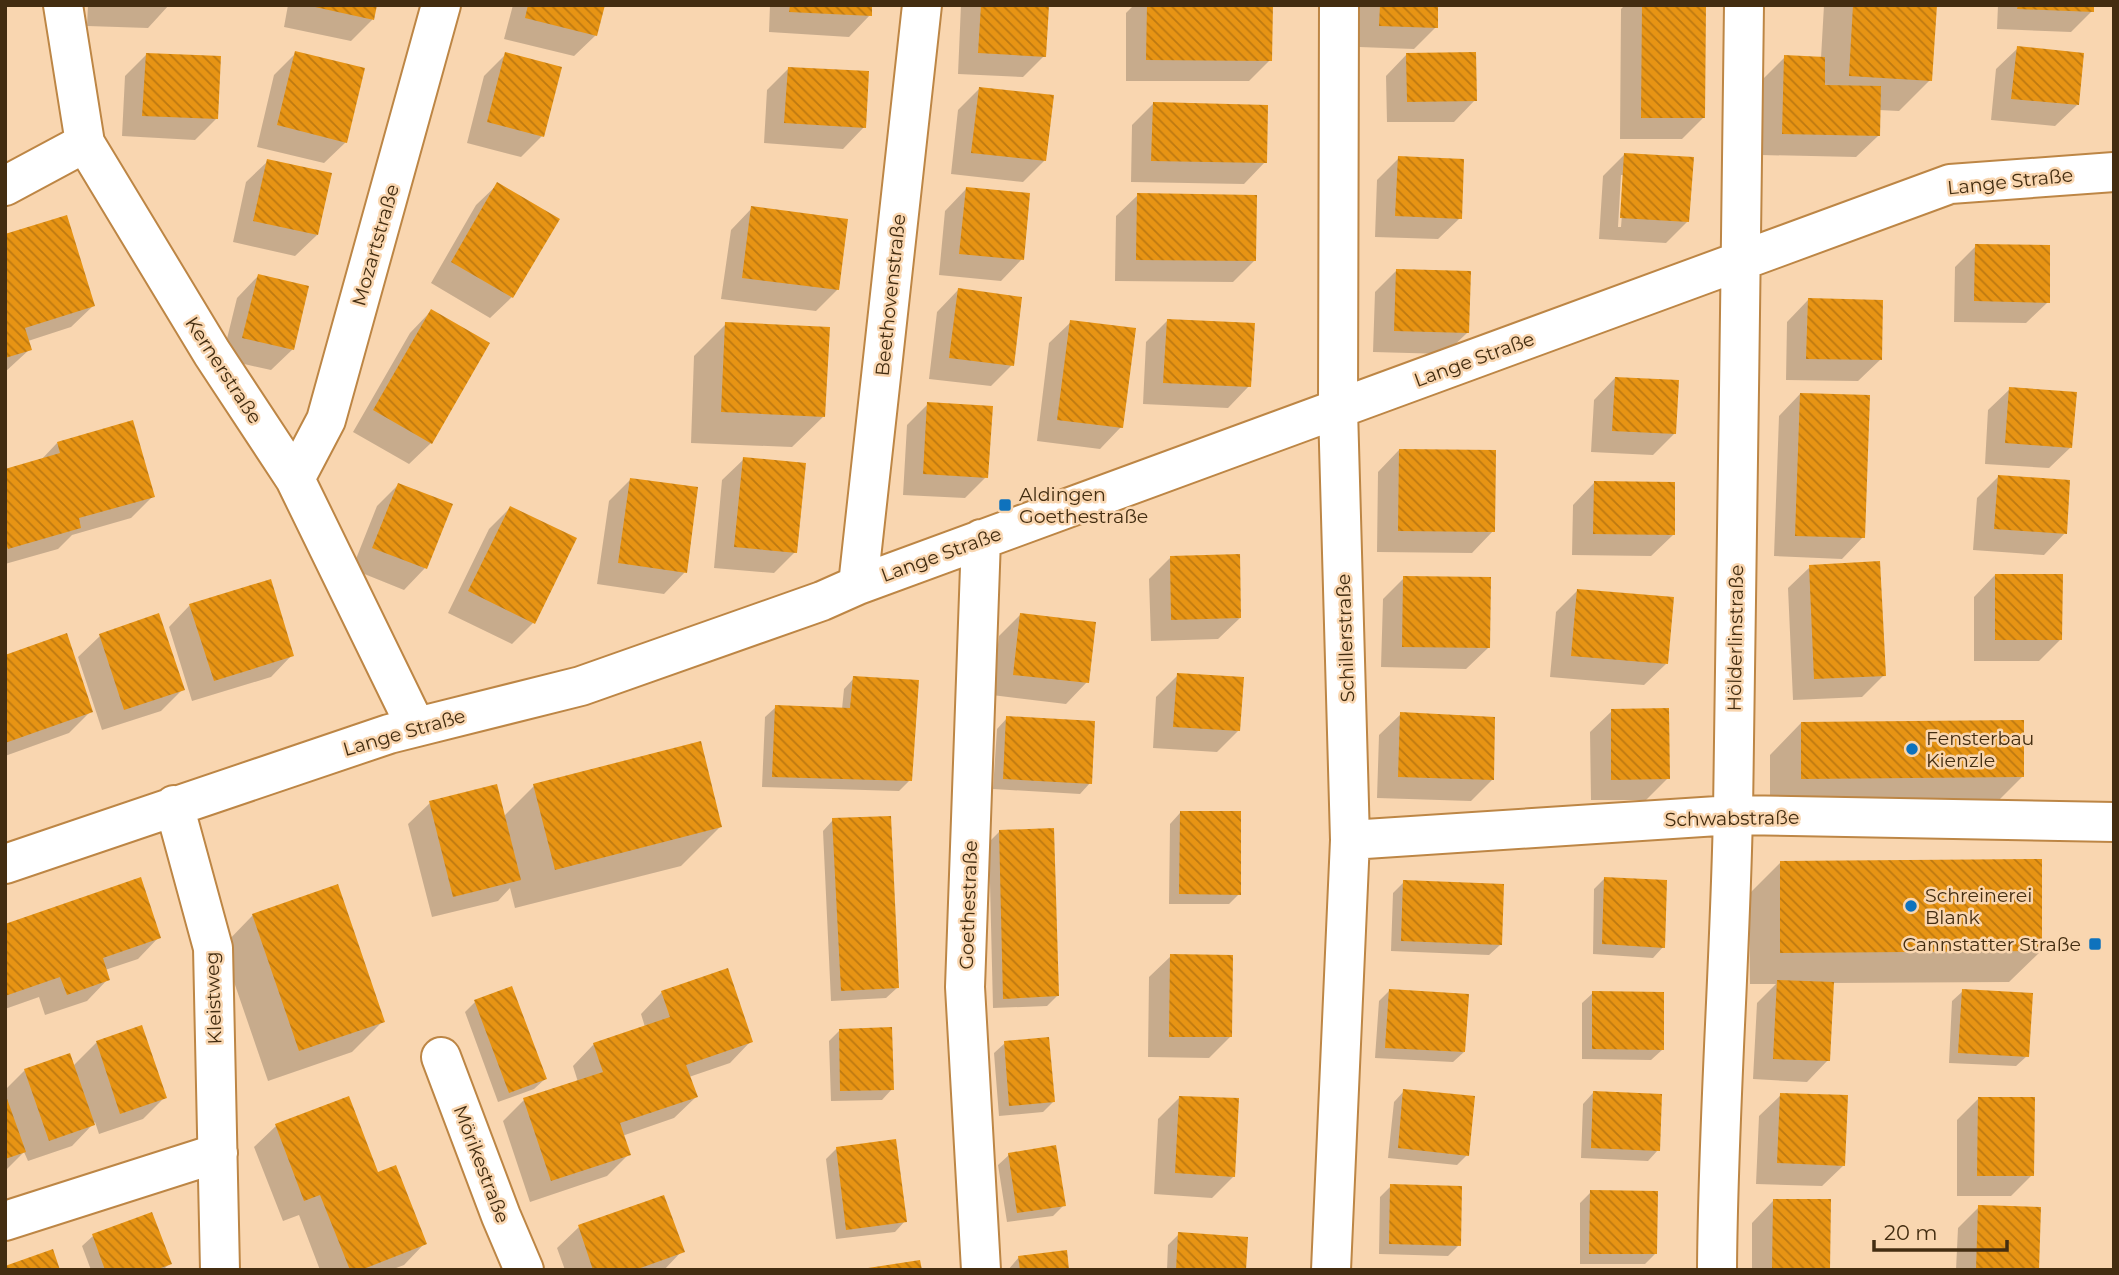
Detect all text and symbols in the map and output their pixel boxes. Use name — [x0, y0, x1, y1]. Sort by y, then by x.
street label: Lange Straße — [1946, 163, 2074, 200]
street label: Mozartstraße — [347, 182, 404, 309]
street label: Beethovenstraße — [871, 213, 910, 377]
street label: Kernerstraße — [180, 312, 267, 428]
street label: Lange Straße — [1411, 327, 1537, 392]
place label: Aldingen Goethestraße — [1019, 483, 1148, 528]
marker: Aldingen Goethestraße — [997, 497, 1013, 513]
street label: Lange Straße — [878, 522, 1004, 587]
street label: Hölderlinstraße — [1723, 565, 1748, 711]
street label: Schillerstraße — [1332, 573, 1359, 703]
street label: Lange Straße — [340, 704, 468, 761]
place label: Fensterbau Kienzle — [1926, 727, 2034, 772]
marker: Fensterbau Kienzle — [1904, 741, 1920, 757]
street label: Schwabstraße — [1665, 806, 1799, 831]
street label: Goethestraße — [955, 840, 982, 970]
place label: Schreinerei Blank — [1925, 884, 2032, 929]
marker: Schreinerei Blank — [1903, 898, 1919, 914]
place label: Cannstatter Straße — [1902, 933, 2081, 956]
marker: Cannstatter Straße — [2087, 936, 2103, 952]
street label: Kleistweg — [200, 951, 227, 1045]
street label: Mörikestraße — [449, 1102, 515, 1226]
scale bar — [1874, 1208, 2007, 1252]
text: 20 m — [1884, 1220, 1938, 1245]

